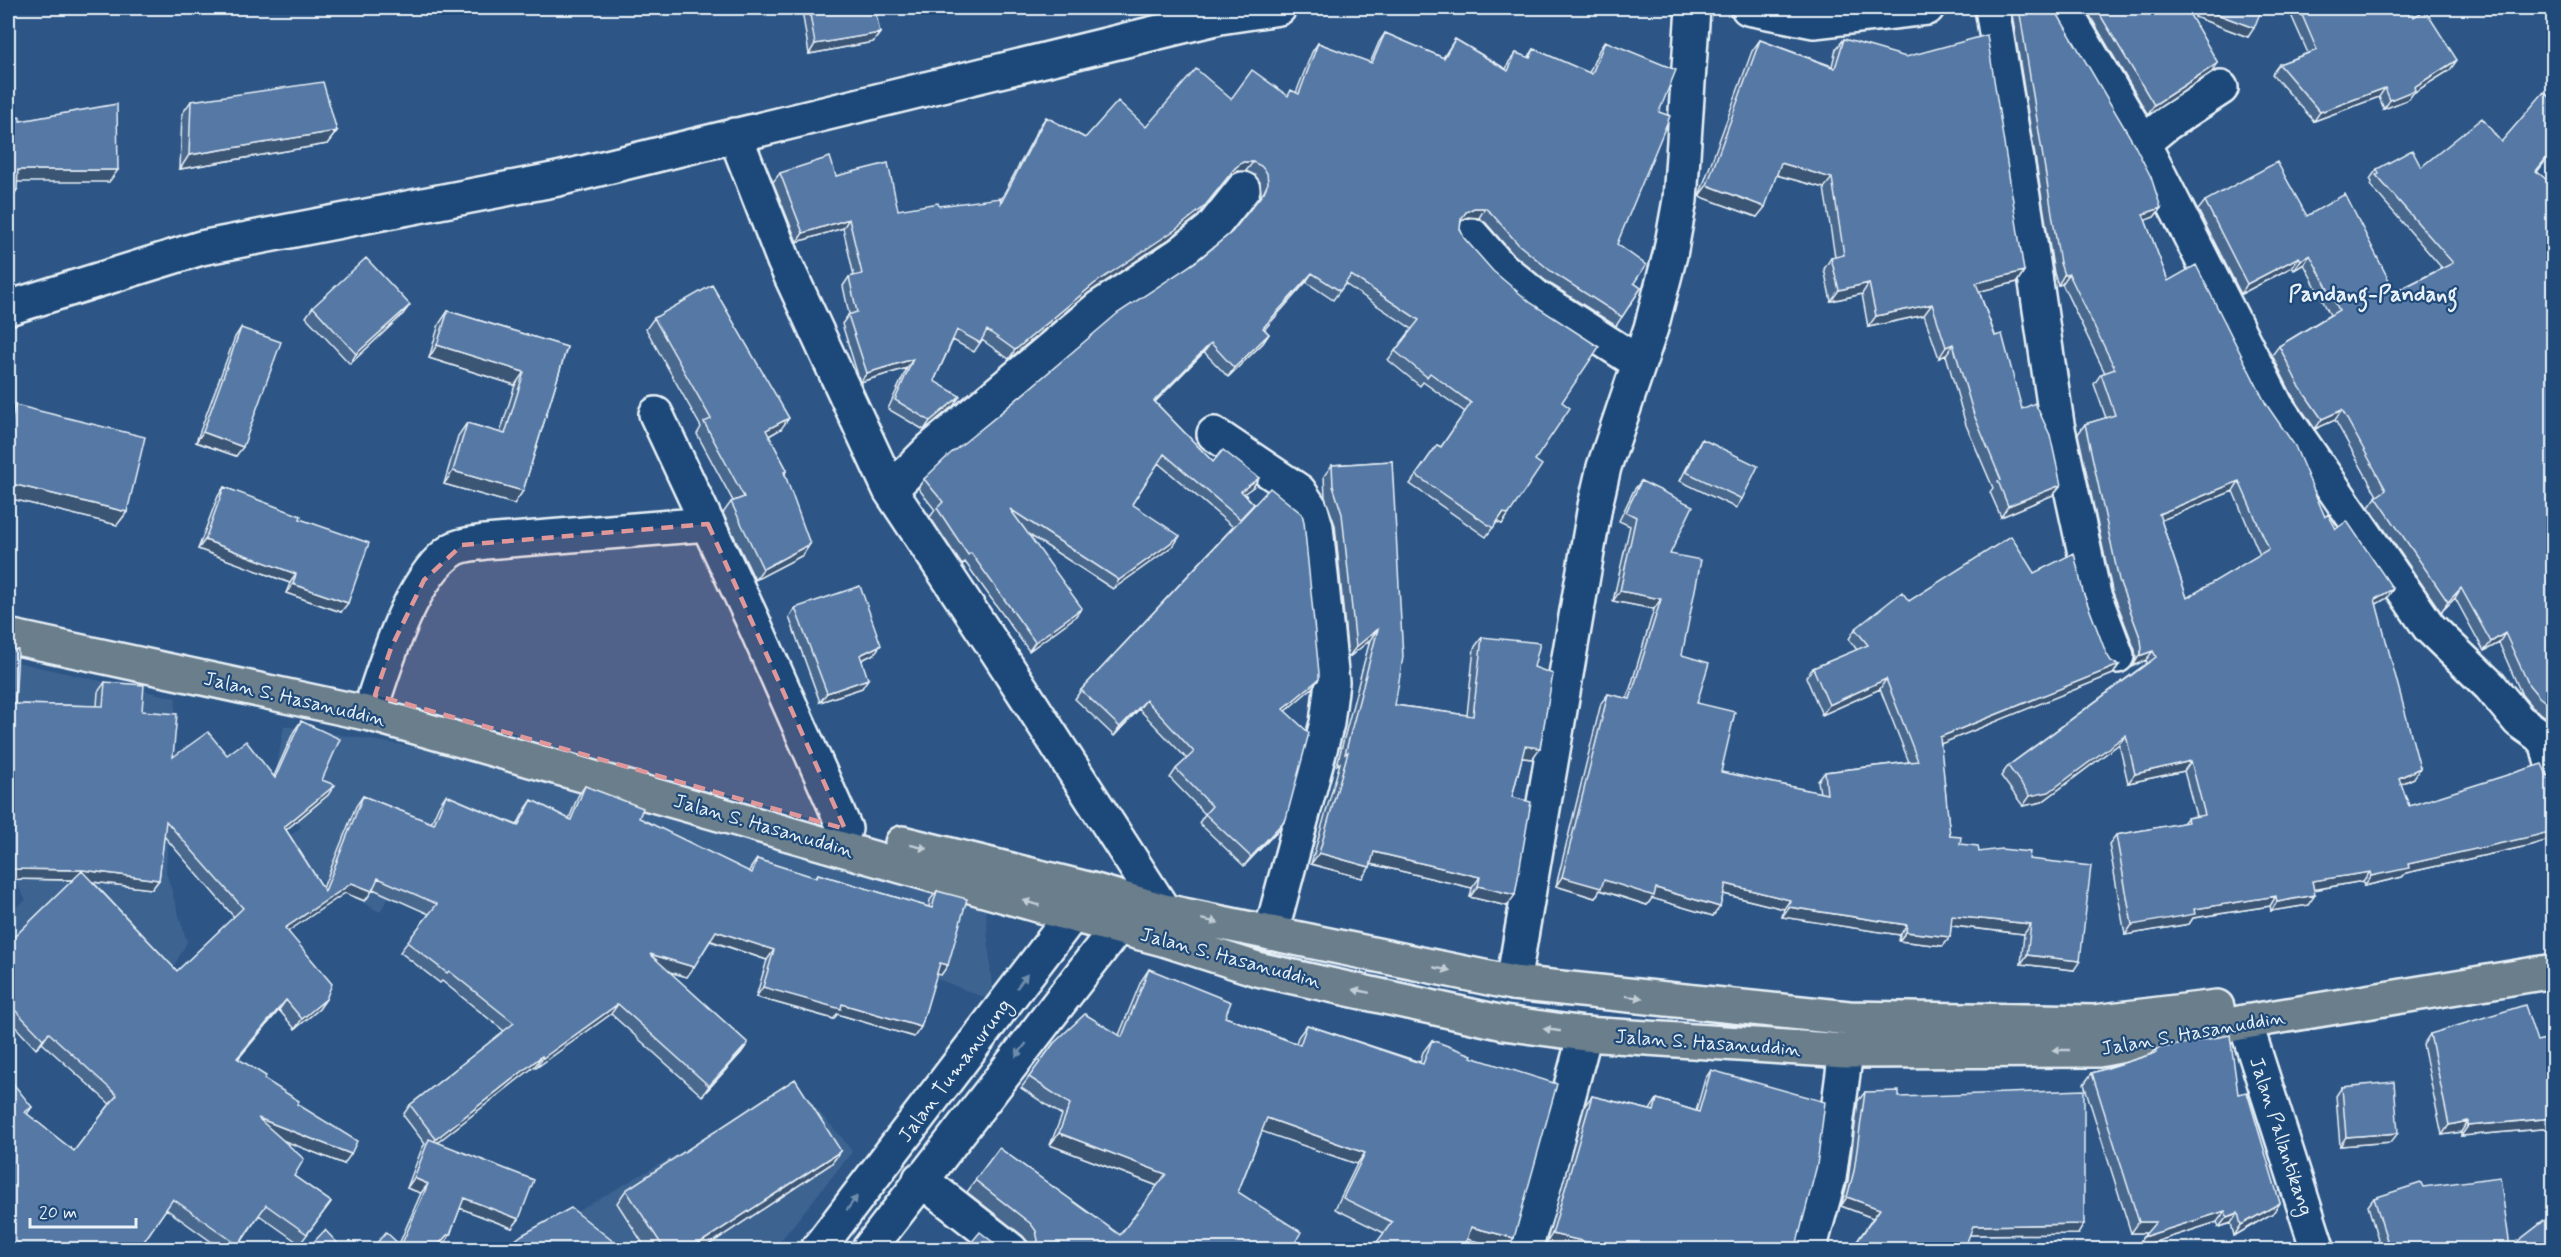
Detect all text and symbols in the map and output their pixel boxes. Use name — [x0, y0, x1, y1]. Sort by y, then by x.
district label: Pandang-Pandang — [2288, 281, 2458, 313]
street label: Jalan S. Hasanuddin — [201, 665, 389, 734]
street label: Jalan S. Hasanuddin — [670, 788, 857, 865]
one-way arrow — [910, 843, 928, 853]
one-way arrow — [1022, 898, 1040, 907]
one-way arrow — [1200, 917, 1219, 926]
street label: Jalan S. Hasanuddin — [1137, 921, 1324, 996]
one-way arrow — [1432, 965, 1451, 974]
one-way arrow — [1015, 974, 1027, 989]
one-way arrow — [1351, 986, 1370, 996]
one-way arrow — [1625, 993, 1644, 1002]
street label: Jalan Tumanurung — [892, 994, 1019, 1149]
street label: Jalan S. Hasanuddin — [2099, 1004, 2288, 1063]
street label: Jalan S. Hasanuddin — [1614, 1024, 1802, 1063]
one-way arrow — [1542, 1025, 1561, 1034]
one-way arrow — [1016, 1042, 1028, 1057]
one-way arrow — [2051, 1045, 2070, 1055]
street label: Jalan Pallantikang — [2241, 1054, 2319, 1220]
scale bar — [30, 1191, 136, 1229]
one-way arrow — [846, 1195, 859, 1211]
text: 20 m — [39, 1201, 77, 1225]

